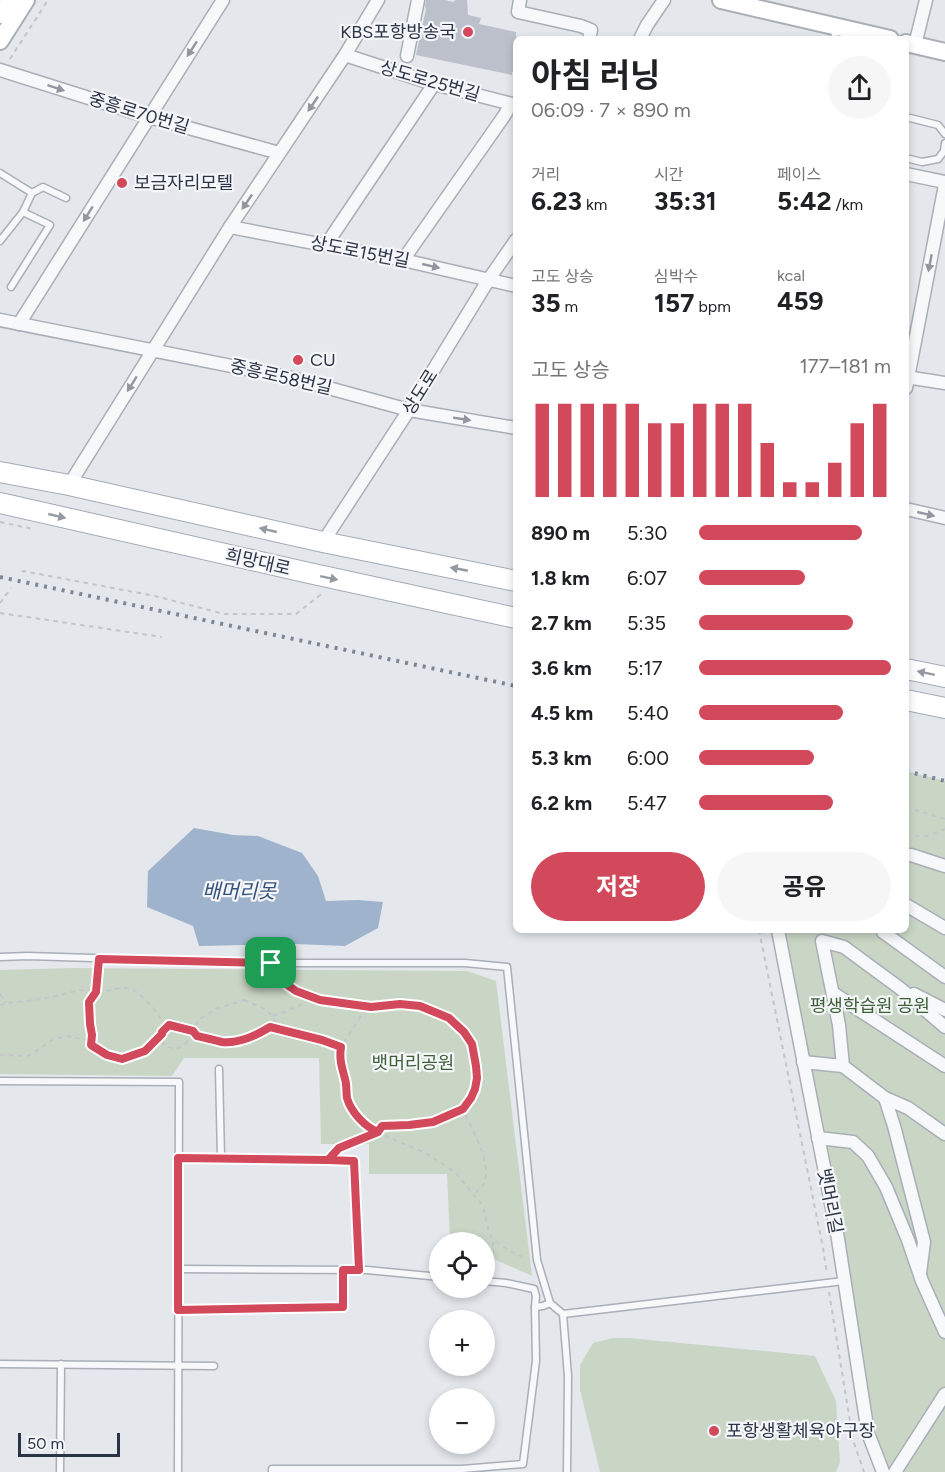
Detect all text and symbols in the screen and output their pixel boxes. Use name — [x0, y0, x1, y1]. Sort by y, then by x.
place label: KBS포항방송국 — [340, 21, 456, 43]
marker: KBS포항방송국 — [461, 25, 475, 39]
one-way arrow — [187, 41, 198, 57]
street label: 상도로25번길 — [377, 56, 483, 106]
text: 아침 러닝 — [531, 56, 660, 95]
button: share — [828, 56, 891, 119]
one-way arrow — [47, 84, 65, 93]
street label: 중흥로70번길 — [86, 87, 192, 139]
one-way arrow — [307, 95, 319, 111]
text: 06:09 · 7 × 890 m — [531, 98, 691, 122]
text: 거리 — [531, 165, 560, 184]
text: 시간 — [654, 165, 683, 184]
text: 페이스 — [777, 165, 821, 184]
place label: 보금자리모텔 — [134, 172, 233, 194]
marker: 보금자리모텔 — [115, 176, 129, 190]
text: 6.23 — [531, 185, 582, 217]
text: 35:31 — [654, 185, 717, 217]
text: 5:42 — [777, 185, 831, 217]
one-way arrow — [241, 193, 253, 209]
text: km — [582, 195, 607, 214]
text: /km — [831, 195, 863, 214]
one-way arrow — [82, 206, 93, 222]
street label: 상도로15번길 — [309, 232, 411, 272]
one-way arrow — [925, 254, 934, 273]
one-way arrow — [422, 262, 441, 272]
text: kcal — [777, 266, 805, 285]
text: 고도 상승 — [531, 267, 594, 286]
text: 심박수 — [654, 267, 698, 286]
text: 459 — [777, 285, 824, 317]
text: 35 — [531, 287, 561, 319]
text: 157 — [654, 287, 695, 319]
text: m — [561, 297, 578, 316]
text: bpm — [695, 297, 731, 316]
place label: CU — [310, 349, 336, 371]
marker: CU — [291, 353, 305, 367]
text: 177–181 m — [800, 354, 891, 378]
street label: 중흥로58번길 — [228, 355, 334, 399]
text: 고도 상승 — [531, 358, 610, 382]
street label: 상도로 — [398, 365, 442, 419]
one-way arrow — [126, 376, 137, 392]
one-way arrow — [453, 414, 472, 423]
one-way arrow — [916, 509, 935, 519]
one-way arrow — [48, 512, 67, 521]
text: 890 m — [531, 521, 590, 545]
text: 5:30 — [627, 521, 667, 545]
one-way arrow — [258, 525, 277, 534]
street label: 희망대로 — [223, 544, 293, 580]
one-way arrow — [449, 564, 468, 573]
text: 1.8 km — [531, 566, 590, 590]
text: 6:07 — [627, 566, 667, 590]
one-way arrow — [320, 573, 338, 583]
text: 2.7 km — [531, 611, 592, 635]
text: 5:35 — [627, 611, 666, 635]
text: 3.6 km — [531, 656, 592, 680]
text: 5:17 — [627, 656, 663, 680]
one-way arrow — [916, 668, 935, 677]
text: 4.5 km — [531, 701, 593, 725]
text: 5:40 — [627, 701, 669, 725]
text: 5.3 km — [531, 746, 592, 770]
text: 6:00 — [627, 746, 669, 770]
text: 6.2 km — [531, 791, 592, 815]
text: 5:47 — [627, 791, 667, 815]
button: 저장 — [531, 852, 705, 921]
button: 공유 — [717, 852, 891, 921]
water label: 배머리못 — [202, 879, 277, 903]
pin — [245, 937, 296, 988]
icon: arrive — [254, 946, 287, 979]
park label: 평생학습원 공원 — [810, 995, 930, 1017]
park label: 뱃머리공원 — [372, 1052, 454, 1074]
street label: 뱃머리길 — [813, 1166, 847, 1236]
map controls — [429, 1232, 495, 1454]
button: locate — [429, 1232, 495, 1298]
button: + — [429, 1310, 495, 1376]
button: − — [429, 1388, 495, 1454]
place label: 포항생활체육야구장 — [726, 1420, 875, 1442]
marker: 포항생활체육야구장 — [707, 1424, 721, 1438]
scale bar — [18, 1430, 120, 1458]
text: 50 m — [27, 1434, 64, 1453]

